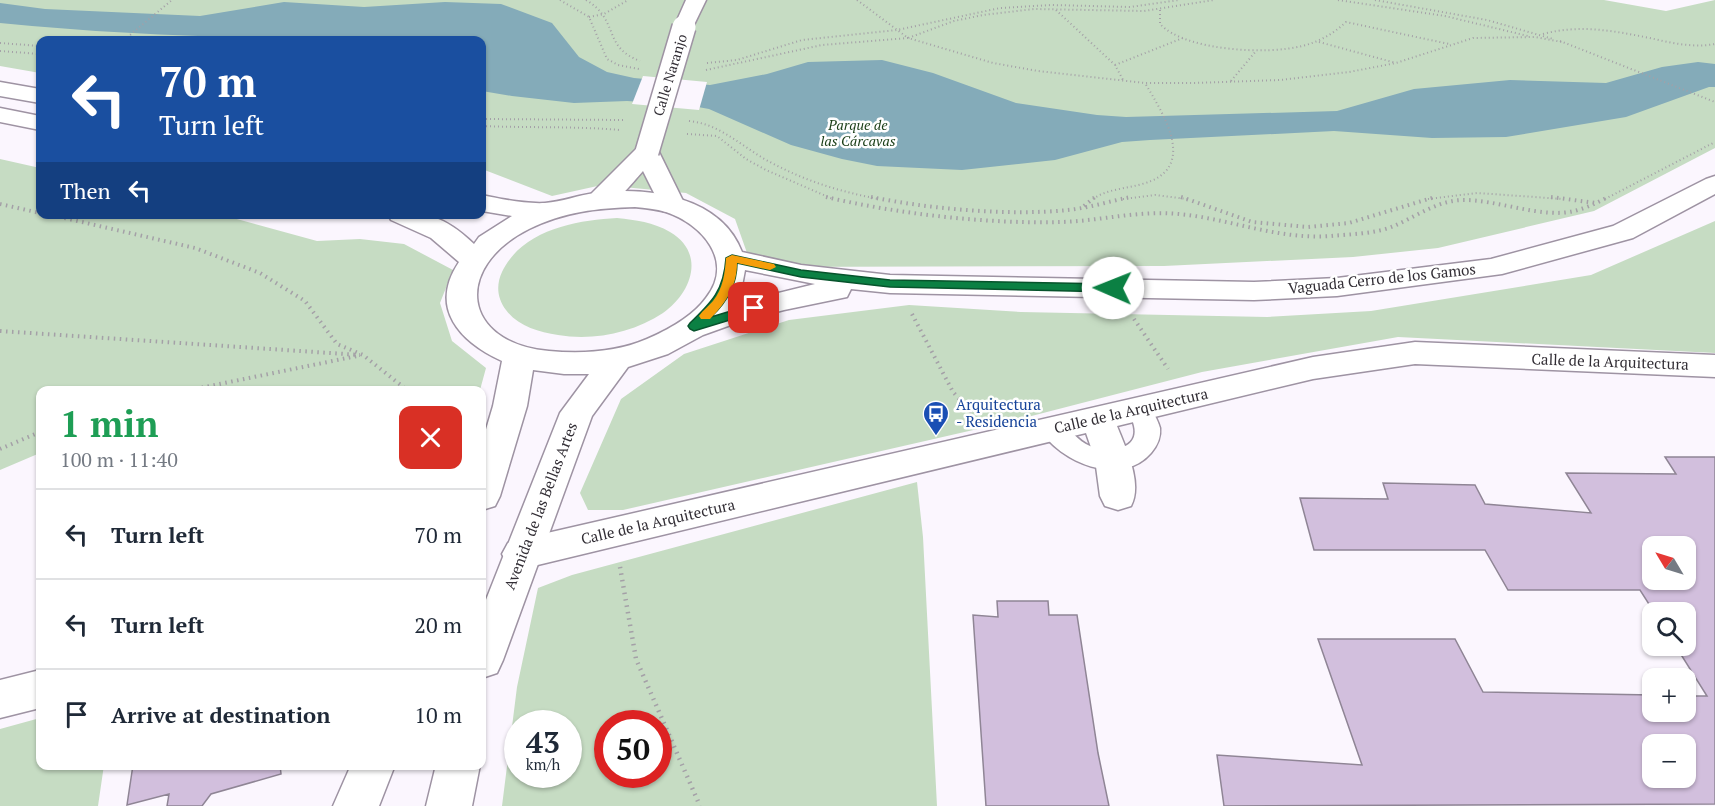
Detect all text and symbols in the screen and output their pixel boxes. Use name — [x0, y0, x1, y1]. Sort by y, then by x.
street label: Calle Naranjo — [648, 31, 691, 118]
text: 70 m — [159, 53, 257, 109]
icon: left — [60, 60, 138, 138]
text: Turn left — [159, 107, 264, 143]
park label: Parque de las Cárcavas — [820, 115, 896, 150]
icon: left — [123, 174, 156, 207]
text: Then — [60, 176, 111, 205]
position arrow — [1081, 256, 1145, 320]
street label: Vaguada Cerro de los Gamos — [1287, 258, 1477, 298]
pin — [728, 282, 779, 333]
icon: arrive — [737, 291, 770, 324]
street label: Calle de la Arquitectura — [1531, 348, 1689, 374]
street label: Calle de la Arquitectura — [1052, 382, 1210, 437]
place label: Arquitectura - Residencia — [956, 394, 1041, 431]
bus stop icon: Arquitectura - Residencia — [921, 399, 951, 437]
text: 1 min — [60, 400, 158, 447]
button: close — [399, 406, 462, 469]
street label: Avenida de las Bellas Artes — [499, 419, 581, 592]
text: 100 m · 11:40 — [60, 446, 178, 473]
street label: Calle de la Arquitectura — [579, 493, 737, 548]
icon: left — [60, 518, 93, 551]
text: Turn left — [111, 520, 204, 549]
text: 70 m — [414, 520, 462, 549]
north arrow — [1642, 536, 1696, 590]
map controls — [1642, 536, 1696, 788]
button: search — [1642, 602, 1696, 656]
icon: left — [60, 608, 93, 641]
text: Turn left — [111, 610, 204, 639]
text: 20 m — [414, 610, 462, 639]
button: + — [1642, 668, 1696, 722]
icon: arrive — [60, 698, 93, 731]
text: Arrive at destination — [111, 700, 330, 729]
text: 10 m — [414, 700, 462, 729]
speed limit sign: 50 — [594, 710, 672, 788]
text: 43 — [526, 722, 560, 762]
button: − — [1642, 734, 1696, 788]
text: km/h — [526, 754, 560, 774]

